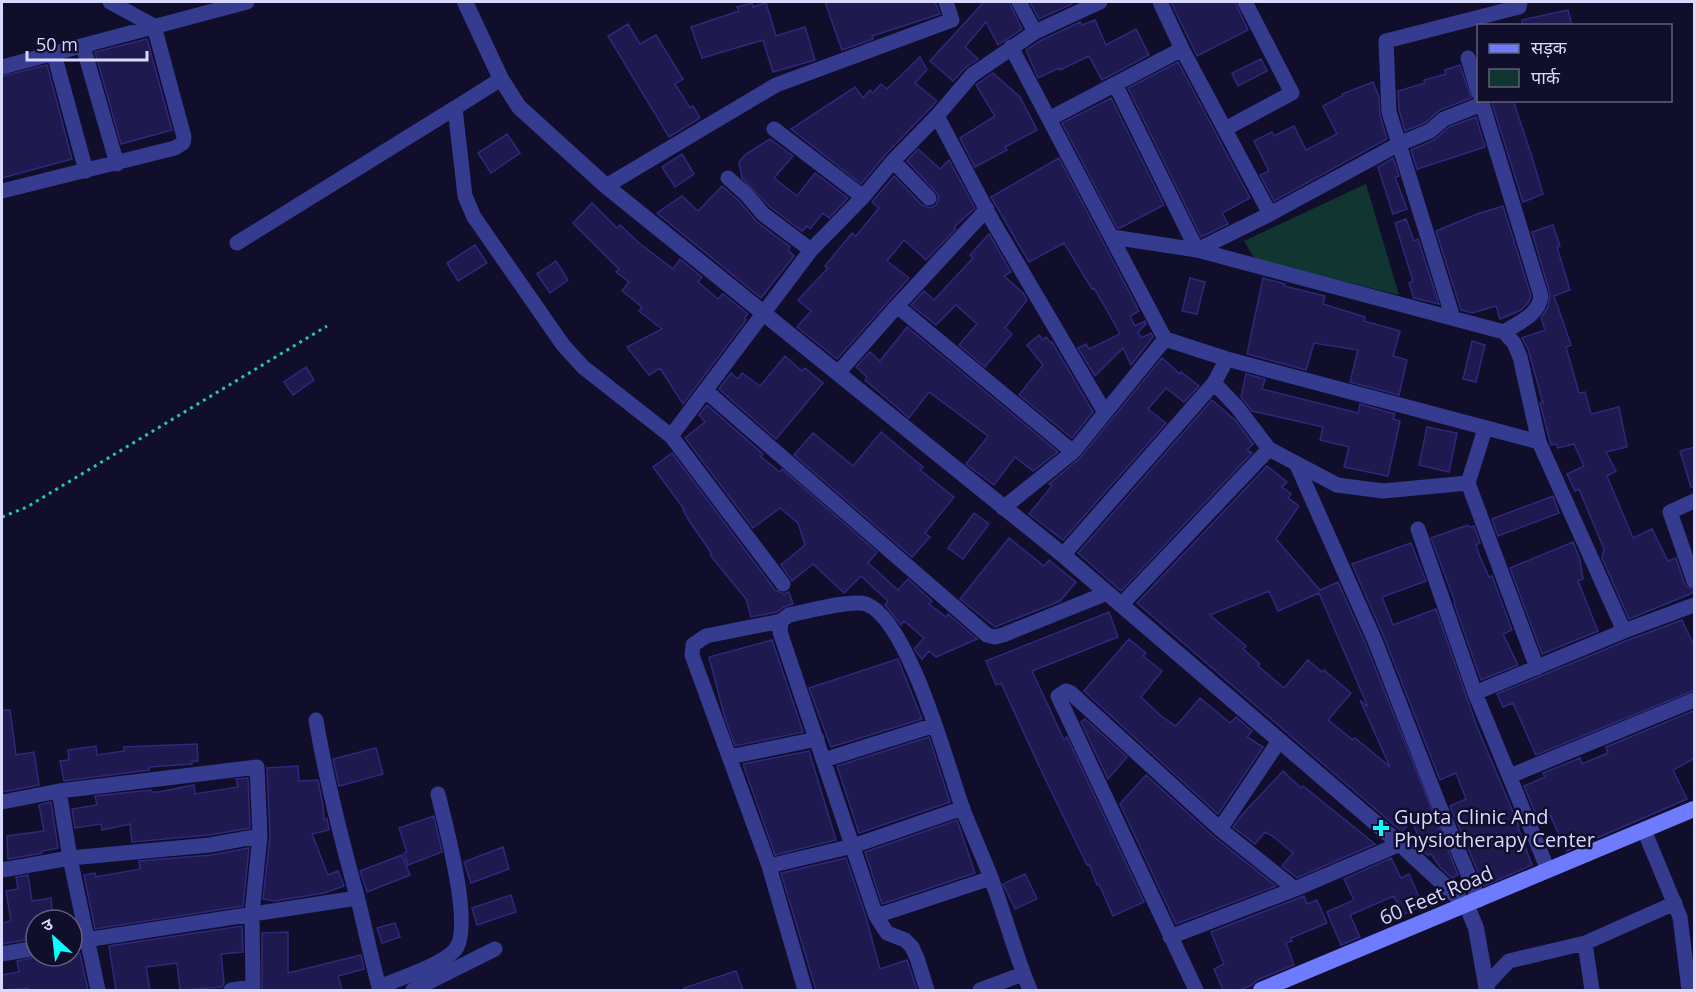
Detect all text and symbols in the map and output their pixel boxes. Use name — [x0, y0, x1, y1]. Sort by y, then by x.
scale bar — [27, 24, 147, 62]
legend — [1477, 24, 1672, 102]
text: 50 m — [36, 32, 78, 56]
text: सड़क — [1531, 35, 1568, 59]
text: पार्क — [1531, 65, 1561, 89]
place label: Gupta Clinic And Physiotherapy Center — [1394, 803, 1595, 853]
marker: Gupta Clinic And Physiotherapy Center — [1372, 819, 1390, 837]
street label: 60 Feet Road — [1375, 859, 1497, 931]
north arrow — [24, 908, 84, 968]
text: उ — [38, 912, 57, 937]

